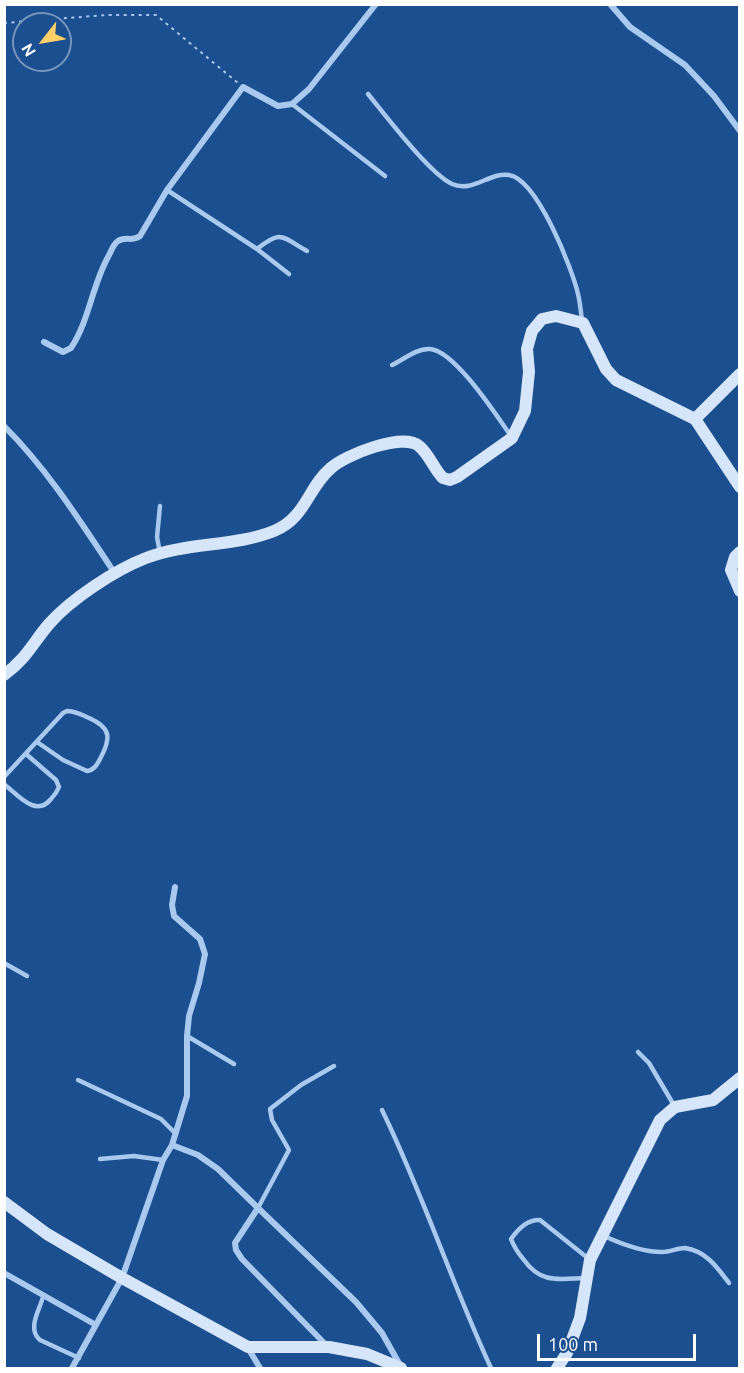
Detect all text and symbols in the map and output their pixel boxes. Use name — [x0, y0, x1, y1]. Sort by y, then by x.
north arrow — [12, 12, 72, 72]
text: N — [17, 40, 39, 60]
scale bar — [540, 1322, 699, 1360]
text: 100 m — [548, 1334, 598, 1354]

